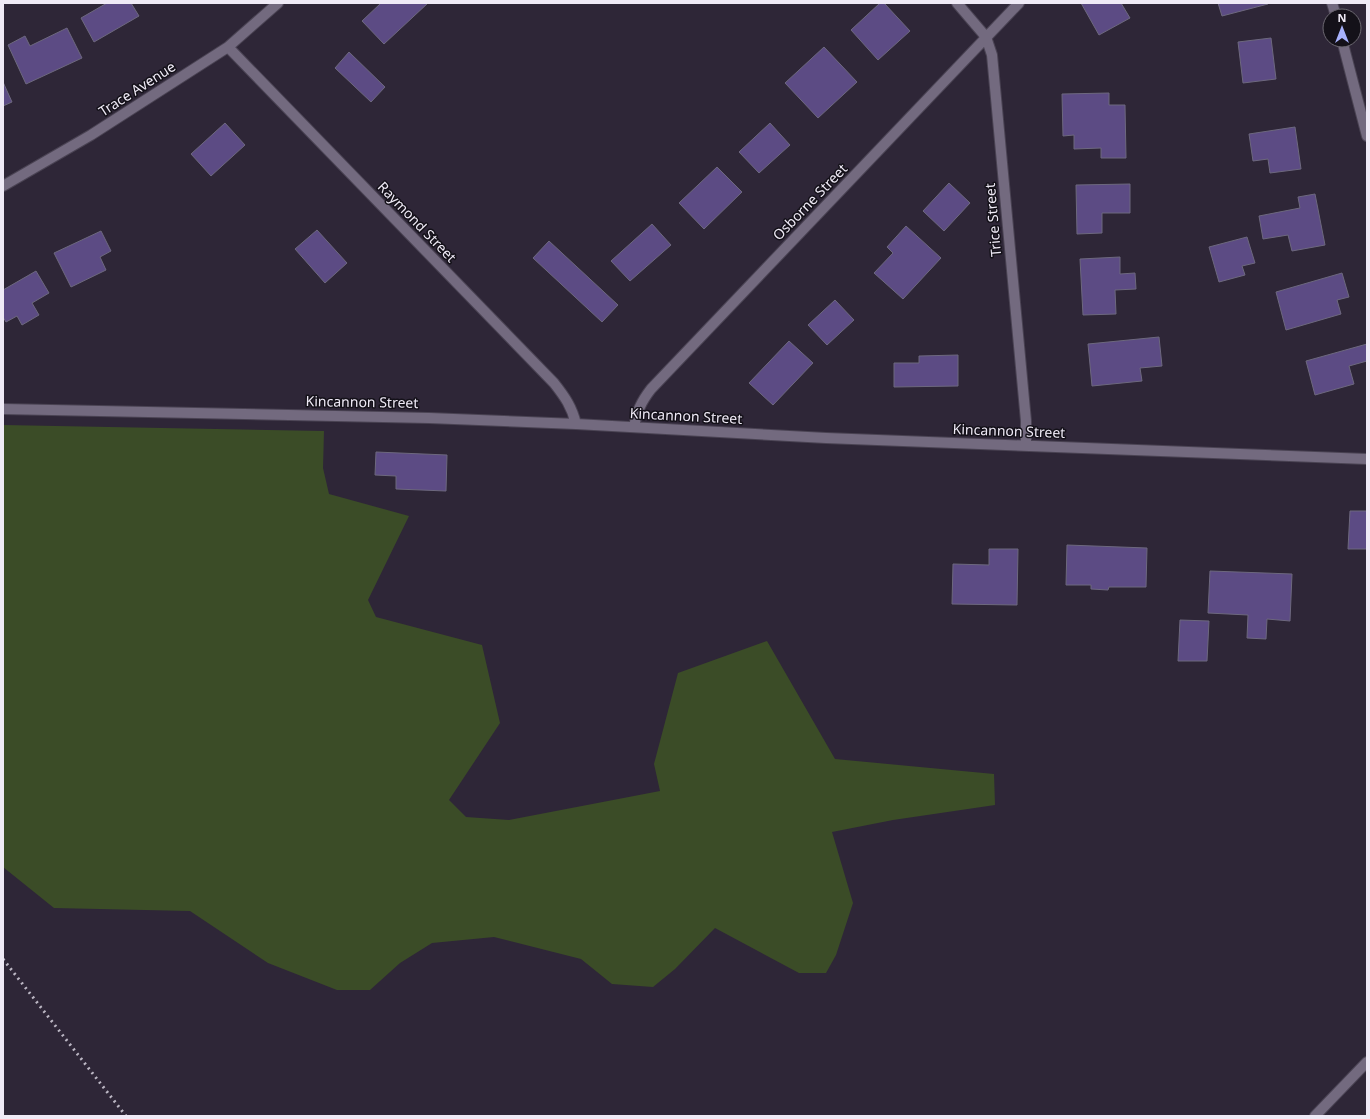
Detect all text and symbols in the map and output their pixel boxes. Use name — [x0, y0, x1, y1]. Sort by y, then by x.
north arrow — [1322, 8, 1362, 48]
text: N — [1338, 10, 1346, 25]
street label: Trace Avenue — [95, 57, 179, 120]
street label: Osborne Street — [768, 159, 851, 244]
street label: Raymond Street — [374, 177, 461, 266]
street label: Trice Street — [980, 182, 1005, 258]
street label: Kincannon Street — [306, 391, 419, 412]
street label: Kincannon Street — [629, 403, 743, 428]
street label: Kincannon Street — [952, 419, 1066, 442]

